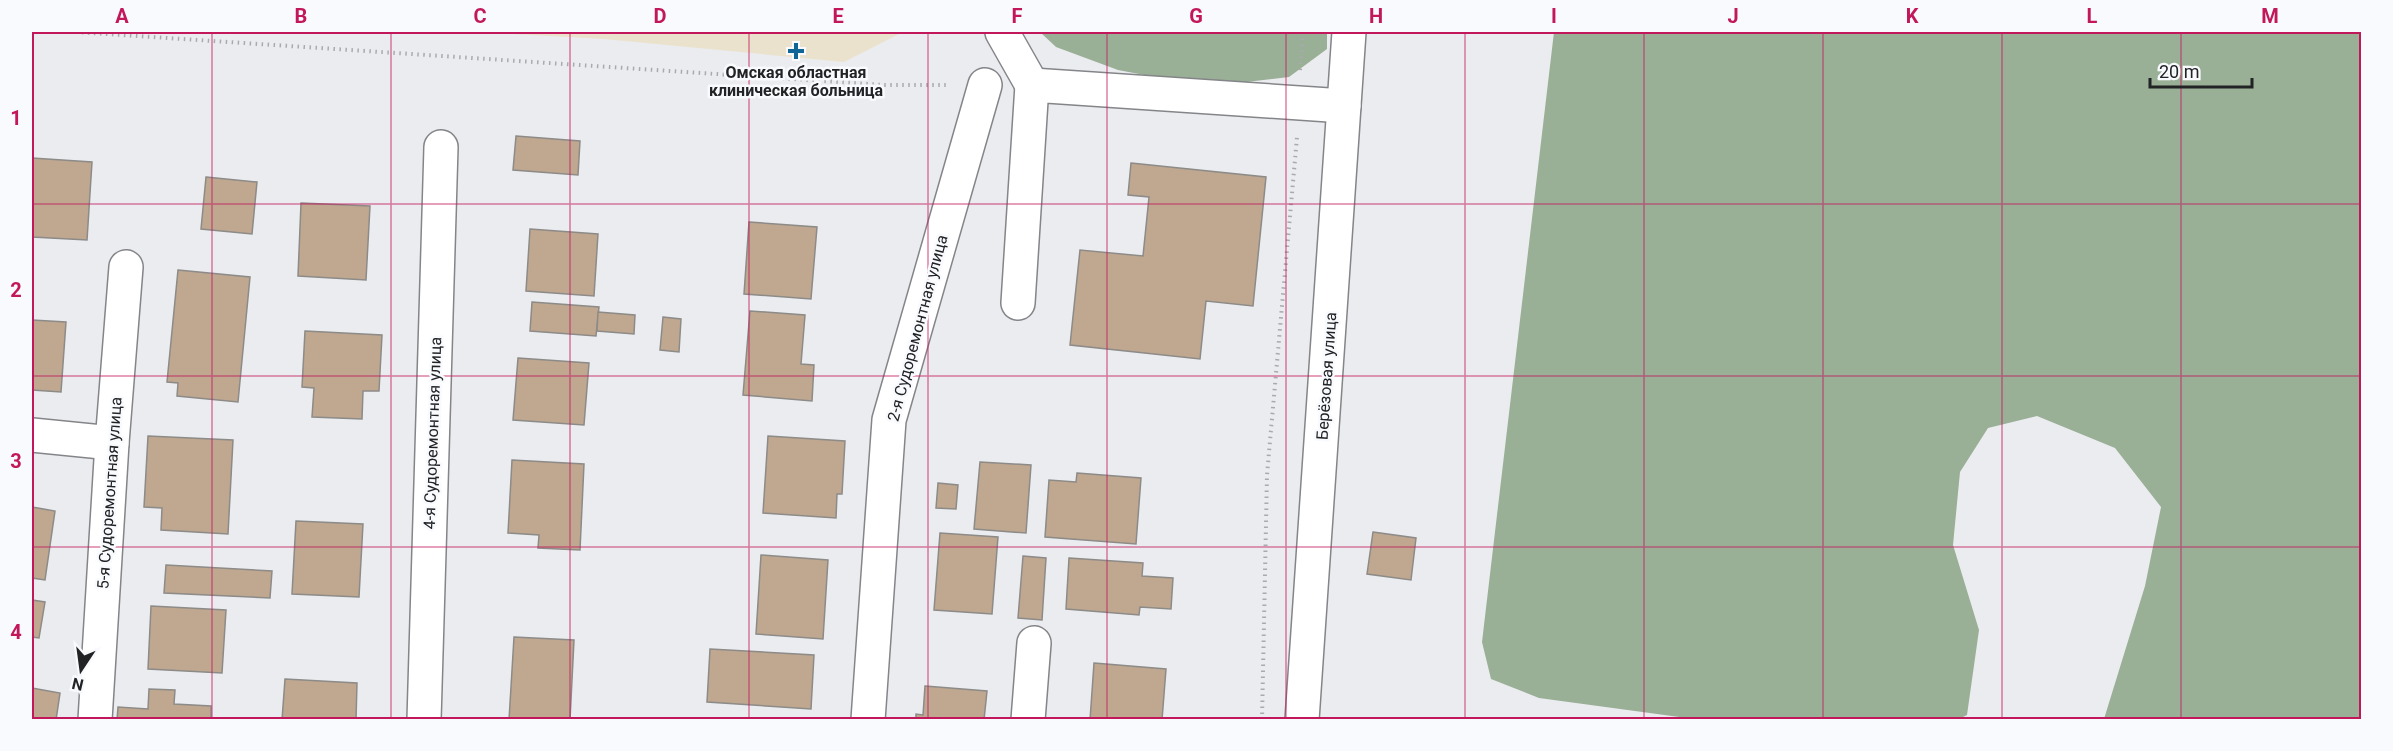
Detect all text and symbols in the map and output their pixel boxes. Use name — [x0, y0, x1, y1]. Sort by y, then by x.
text: A — [115, 4, 129, 28]
text: B — [295, 4, 307, 28]
text: C — [473, 4, 487, 28]
text: D — [654, 4, 667, 28]
text: E — [832, 4, 844, 28]
text: F — [1012, 4, 1023, 28]
text: G — [1189, 4, 1203, 28]
text: H — [1369, 4, 1383, 28]
text: I — [1551, 4, 1557, 28]
text: J — [1727, 4, 1739, 28]
text: K — [1906, 4, 1919, 28]
text: L — [2087, 4, 2098, 28]
text: M — [2261, 4, 2279, 28]
marker: Омская областная клиническая больница — [787, 42, 805, 60]
scale bar — [2150, 51, 2252, 89]
text: 20 m — [2159, 61, 2199, 82]
place label: Омская областная клиническая больница — [709, 63, 883, 100]
text: 1 — [10, 106, 22, 130]
street label: 2-я Судоремонтная улица — [883, 233, 952, 424]
text: 2 — [10, 278, 22, 302]
street label: Берёзовая улица — [1313, 312, 1340, 440]
street label: 4-я Судоремонтная улица — [420, 337, 445, 530]
street label: 5-я Судоремонтная улица — [93, 396, 126, 590]
text: 3 — [10, 449, 22, 473]
text: 4 — [10, 620, 22, 644]
north arrow — [51, 640, 111, 700]
text: N — [70, 674, 85, 695]

